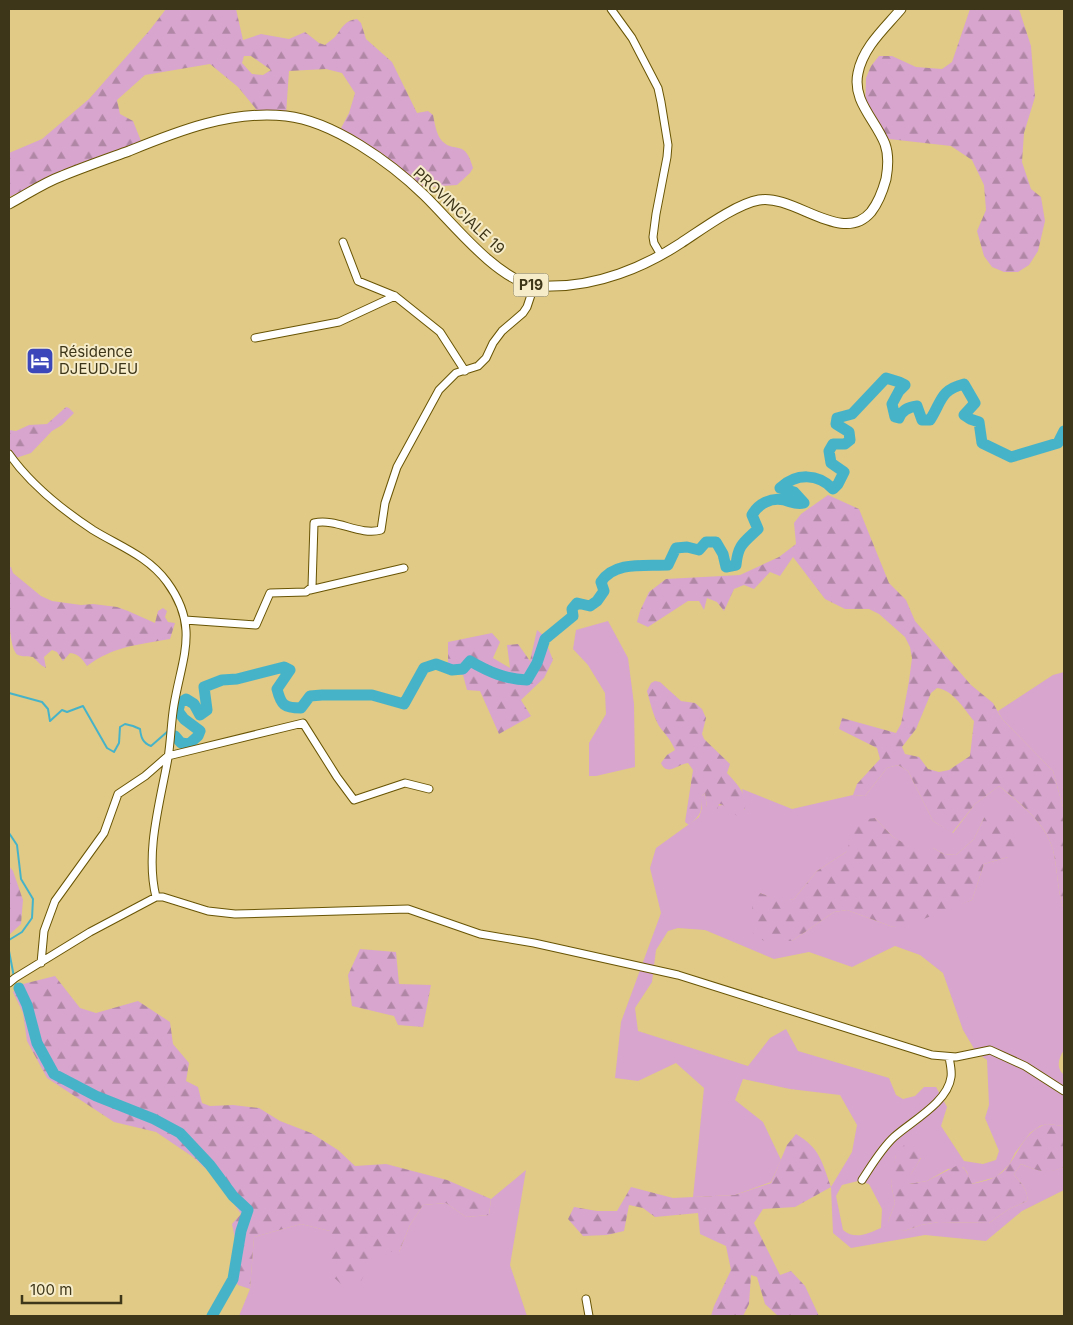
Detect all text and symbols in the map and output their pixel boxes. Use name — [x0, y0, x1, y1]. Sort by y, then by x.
street label: PROVINCIALE 19 — [410, 163, 509, 258]
road number: P19 — [514, 274, 548, 296]
place label: Résidence DJEUDJEU — [59, 342, 138, 378]
hotel icon: Résidence DJEUDJEU — [25, 346, 55, 376]
scale bar — [22, 1272, 121, 1304]
text: 100 m — [30, 1280, 72, 1299]

